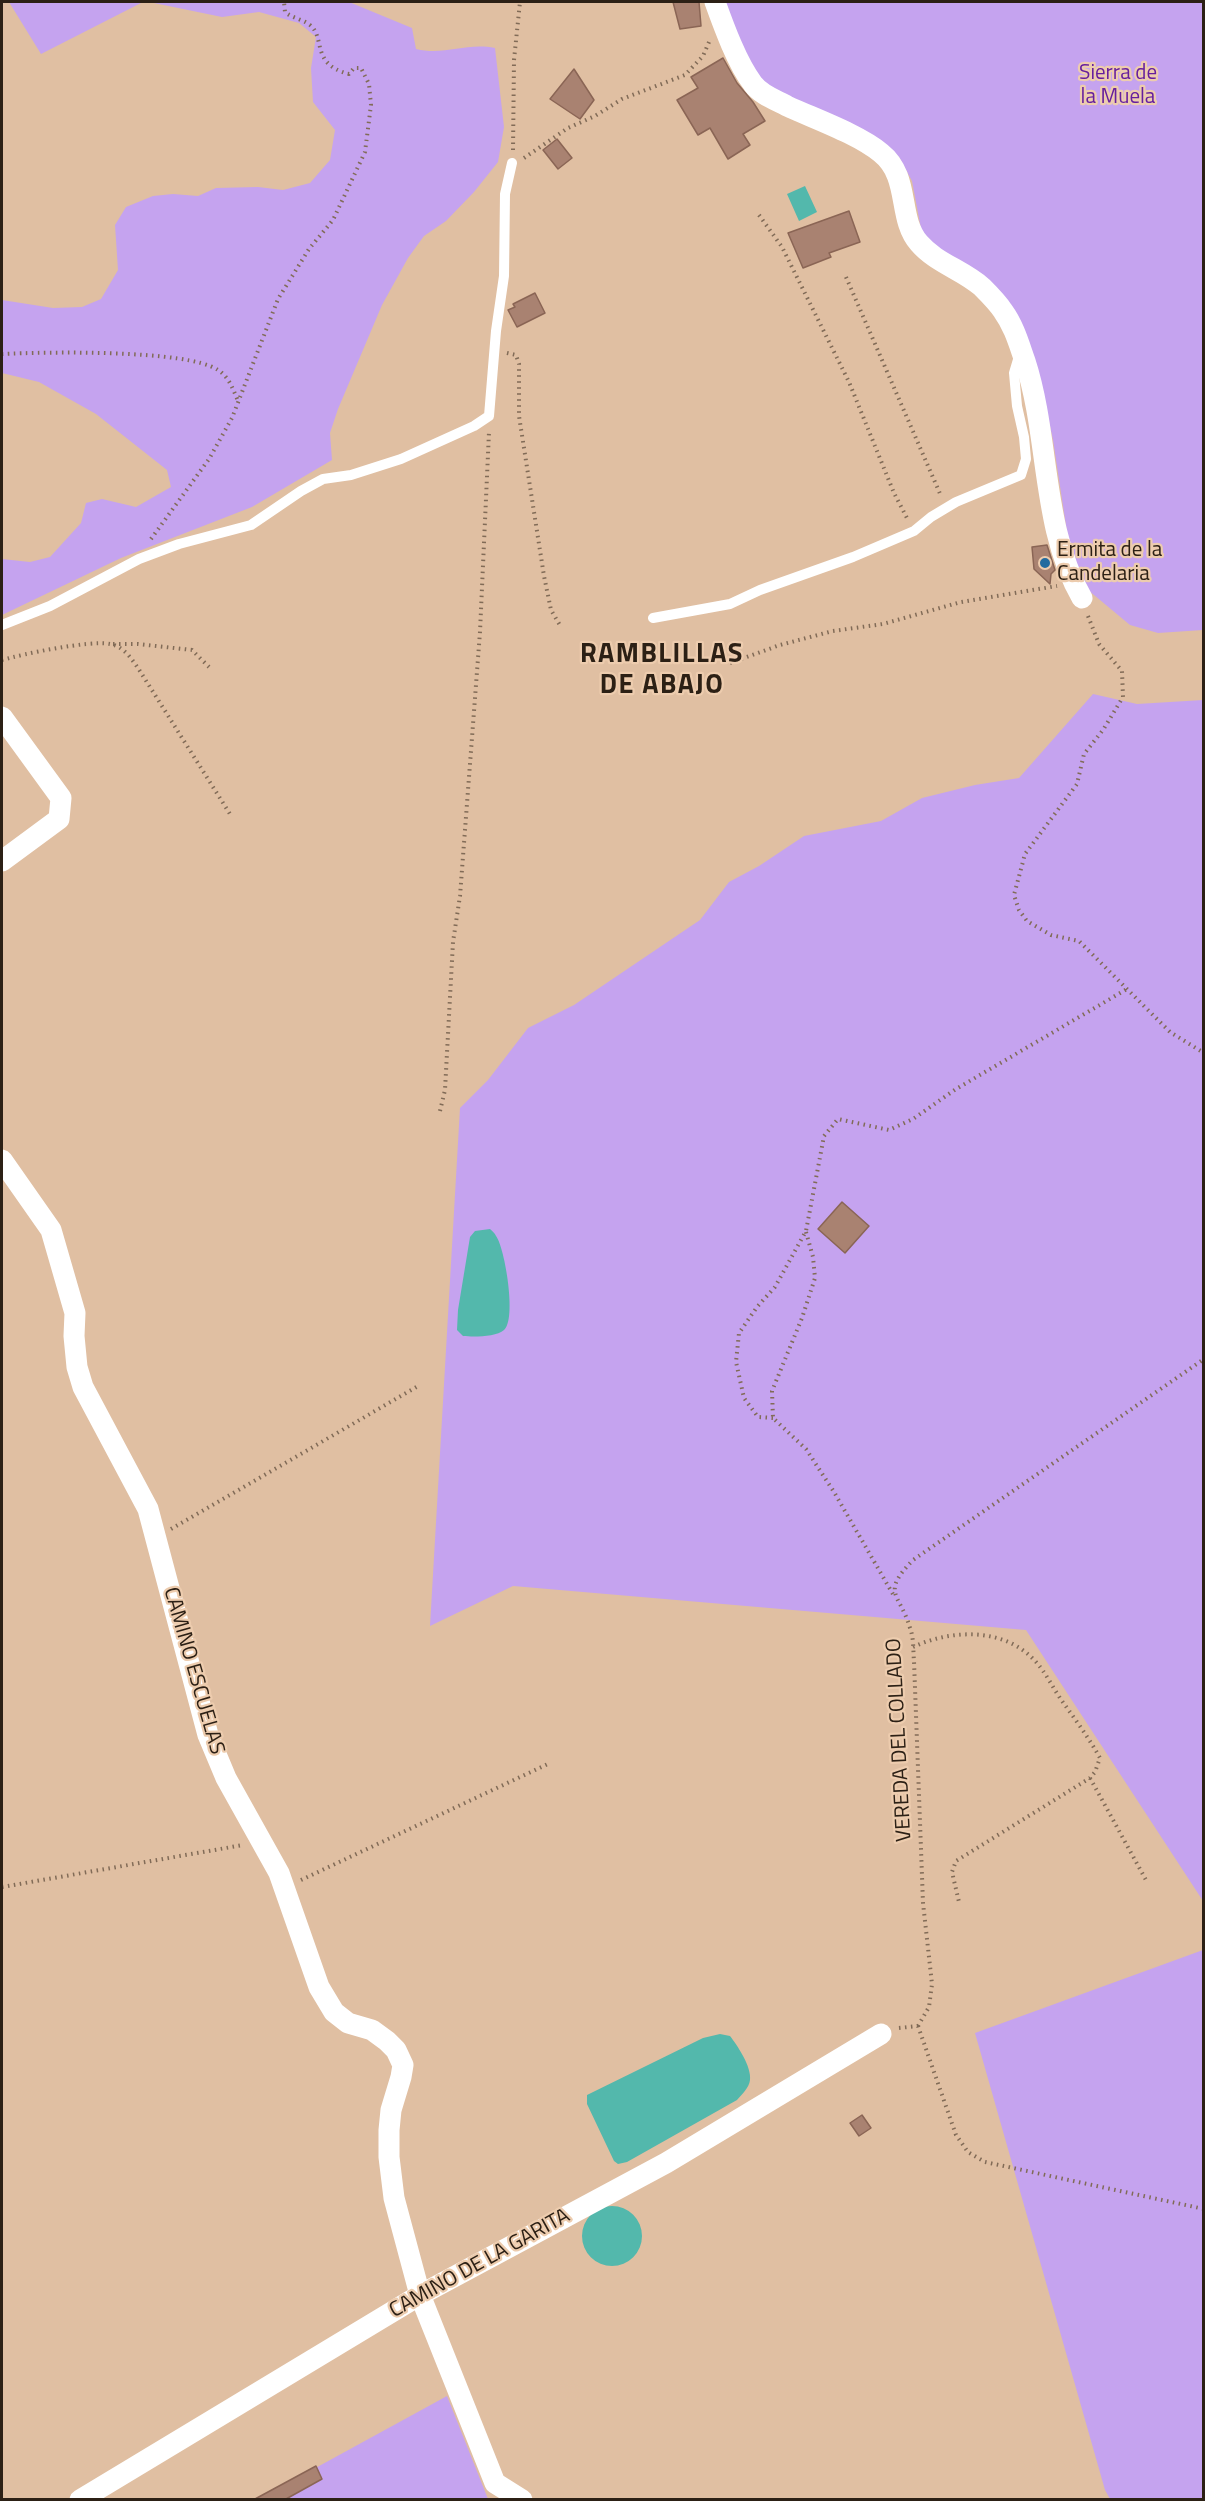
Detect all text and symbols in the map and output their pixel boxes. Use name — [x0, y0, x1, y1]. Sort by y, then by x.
park label: Sierra de la Muela — [1079, 61, 1157, 111]
place label: Ermita de la Candelaria — [1057, 538, 1162, 588]
marker: Ermita de la Candelaria — [1038, 556, 1052, 570]
district label: RAMBLILLAS DE ABAJO — [580, 639, 744, 702]
street label: CAMINO ESCUELAS — [157, 1585, 229, 1757]
street label: VEREDA DEL COLLADO — [882, 1638, 918, 1842]
street label: CAMINO DE LA GARITA — [385, 2204, 575, 2324]

